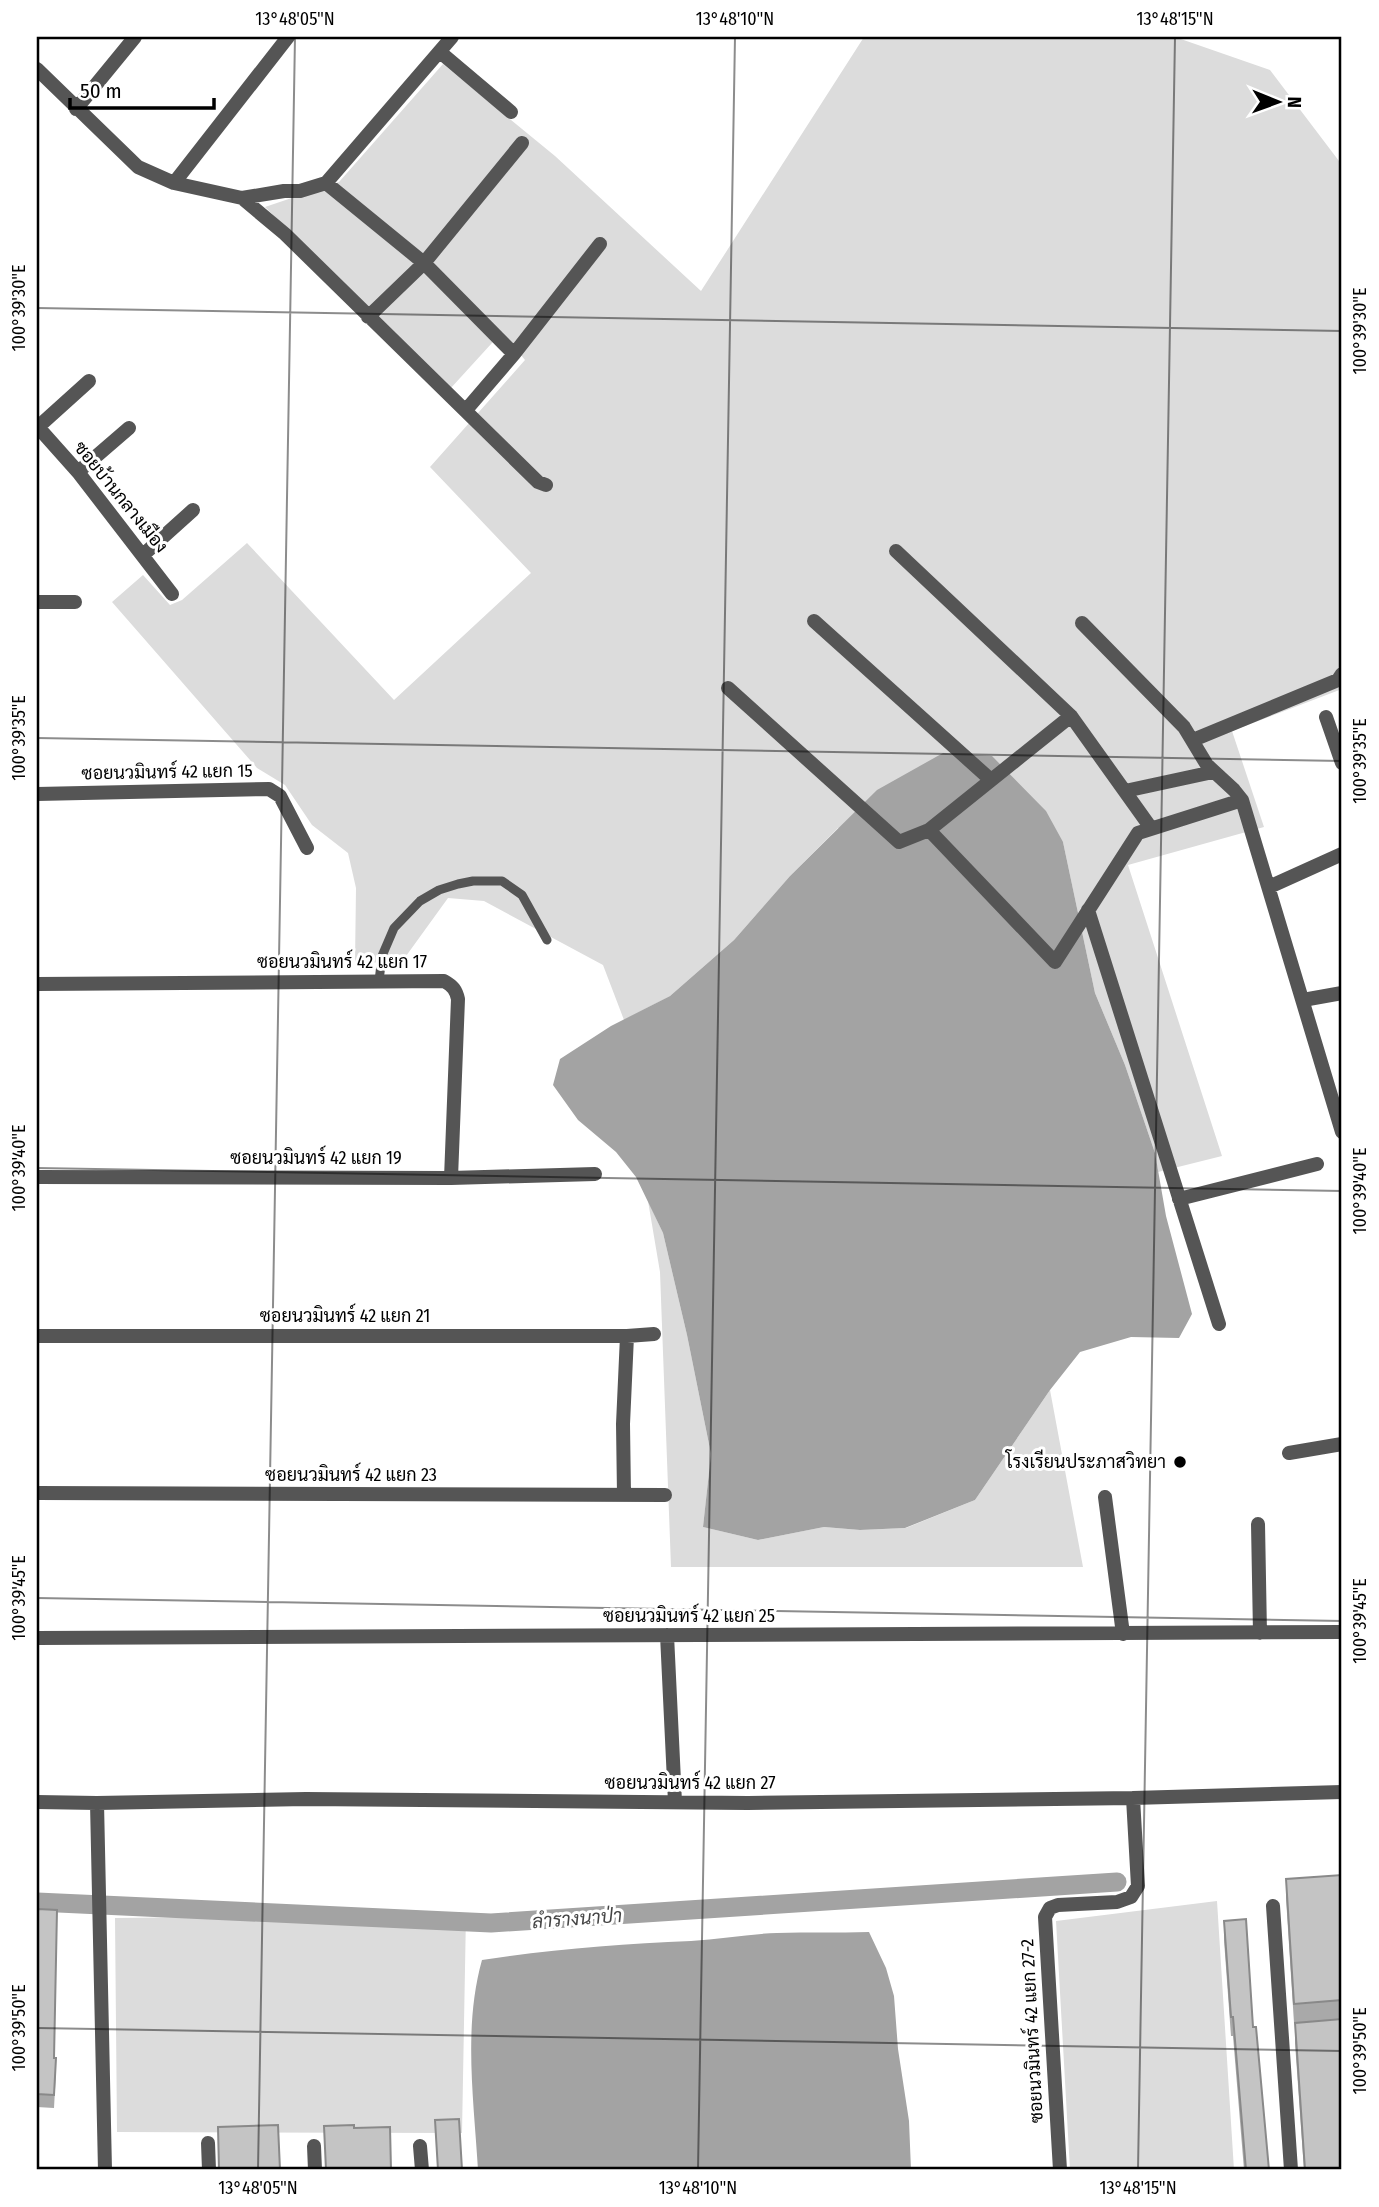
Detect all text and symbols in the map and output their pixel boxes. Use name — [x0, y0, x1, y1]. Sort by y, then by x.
text: 13°48'05"N — [255, 8, 335, 30]
text: 13°48'10"N — [696, 8, 774, 30]
text: 13°48'15"N — [1136, 8, 1214, 30]
scale bar — [70, 66, 214, 110]
north arrow — [1242, 66, 1312, 136]
text: 50 m — [80, 78, 122, 104]
text: N — [1283, 96, 1306, 108]
text: 100°39'30"E — [8, 264, 30, 352]
text: 100°39'30"E — [1349, 287, 1371, 375]
street label: ซอยบ้านกลางเมือง — [69, 436, 173, 557]
text: 100°39'35"E — [8, 695, 30, 781]
text: 100°39'35"E — [1349, 718, 1371, 804]
street label: ซอยนวมินทร์ 42 แยก 15 — [81, 758, 253, 784]
street label: ซอยนวมินทร์ 42 แยก 17 — [257, 949, 427, 973]
text: 100°39'40"E — [8, 1125, 30, 1211]
street label: ซอยนวมินทร์ 42 แยก 19 — [230, 1145, 402, 1169]
text: 100°39'40"E — [1349, 1148, 1371, 1234]
street label: ซอยนวมินทร์ 42 แยก 21 — [260, 1303, 430, 1327]
place label: โรงเรียนประภาสวิทยา — [1005, 1449, 1166, 1473]
marker: โรงเรียนประภาสวิทยา — [1172, 1454, 1188, 1470]
street label: ซอยนวมินทร์ 42 แยก 23 — [265, 1462, 437, 1486]
text: 100°39'45"E — [8, 1555, 30, 1641]
text: 100°39'45"E — [1349, 1578, 1371, 1664]
street label: ซอยนวมินทร์ 42 แยก 25 — [603, 1603, 775, 1627]
street label: ซอยนวมินทร์ 42 แยก 27 — [605, 1770, 775, 1794]
water label: ลำรางนาป่า — [531, 1903, 623, 1933]
street label: ซอยนวมินทร์ 42 แยก 27-2 — [1014, 1938, 1048, 2124]
text: 100°39'50"E — [8, 1984, 30, 2072]
text: 100°39'50"E — [1349, 2007, 1371, 2095]
text: 13°48'05"N — [218, 2177, 298, 2199]
text: 13°48'10"N — [659, 2177, 737, 2199]
text: 13°48'15"N — [1099, 2177, 1177, 2199]

